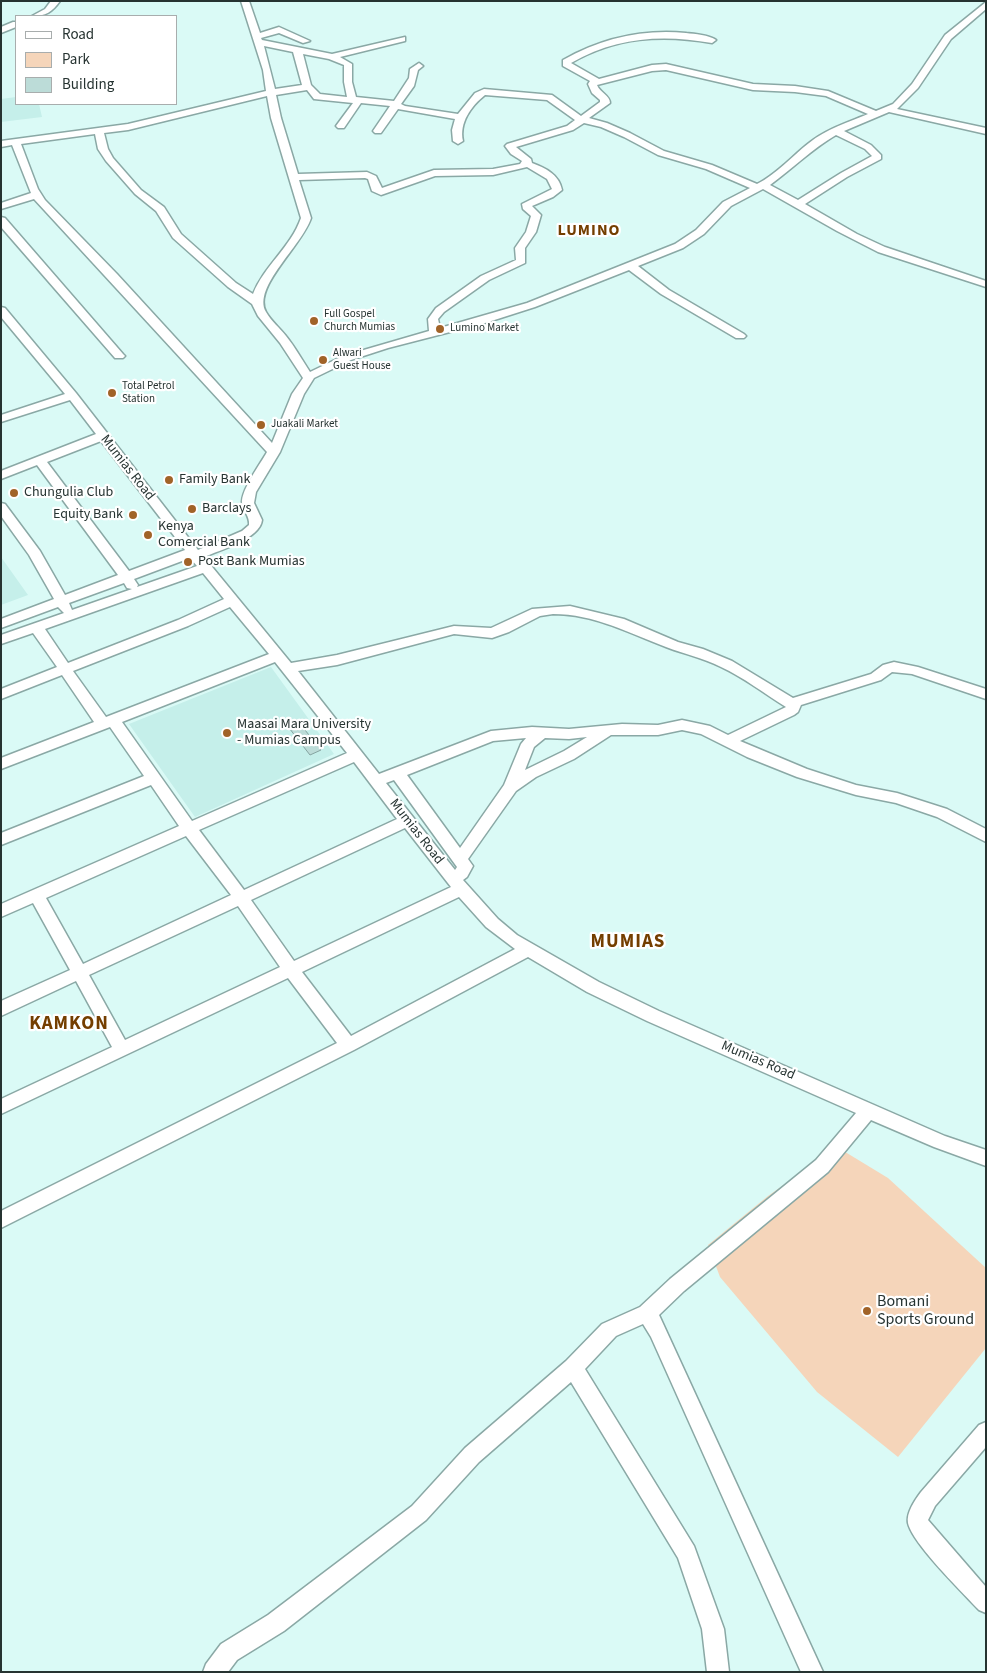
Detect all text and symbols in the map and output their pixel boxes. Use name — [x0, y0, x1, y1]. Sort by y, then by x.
legend — [15, 15, 178, 105]
text: Road — [62, 24, 94, 45]
text: Park — [62, 49, 90, 70]
text: Building — [62, 74, 114, 95]
district label: LUMINO — [557, 221, 621, 241]
place label: Full Gospel Church Mumias — [324, 308, 395, 334]
marker: Full Gospel Church Mumias — [308, 315, 320, 327]
place label: Lumino Market — [450, 322, 519, 336]
marker: Lumino Market — [434, 323, 446, 335]
place label: Alwari Guest House — [333, 347, 391, 373]
marker: Alwari Guest House — [317, 354, 329, 366]
place label: Total Petrol Station — [122, 380, 174, 406]
marker: Total Petrol Station — [106, 387, 118, 399]
place label: Juakali Market — [271, 418, 338, 432]
marker: Juakali Market — [255, 419, 267, 431]
street label: Mumias Road — [96, 432, 158, 504]
place label: Family Bank — [179, 472, 250, 488]
marker: Family Bank — [163, 474, 175, 486]
place label: Chungulia Club — [24, 485, 113, 501]
marker: Chungulia Club — [8, 487, 20, 499]
place label: Barclays — [202, 501, 251, 517]
marker: Barclays — [186, 503, 198, 515]
place label: Equity Bank — [53, 507, 123, 523]
marker: Equity Bank — [127, 509, 139, 521]
place label: Kenya Comercial Bank — [158, 519, 250, 552]
marker: Kenya Comercial Bank — [142, 529, 154, 541]
place label: Post Bank Mumias — [198, 554, 305, 570]
marker: Post Bank Mumias — [182, 556, 194, 568]
place label: Maasai Mara University - Mumias Campus — [237, 717, 371, 750]
marker: Maasai Mara University - Mumias Campus — [221, 727, 233, 739]
street label: Mumias Road — [385, 796, 447, 868]
district label: MUMIAS — [590, 932, 666, 954]
district label: KAMKON — [28, 1014, 110, 1036]
street label: Mumias Road — [719, 1038, 797, 1084]
place label: Bomani Sports Ground — [877, 1292, 974, 1330]
marker: Bomani Sports Ground — [861, 1305, 873, 1317]

